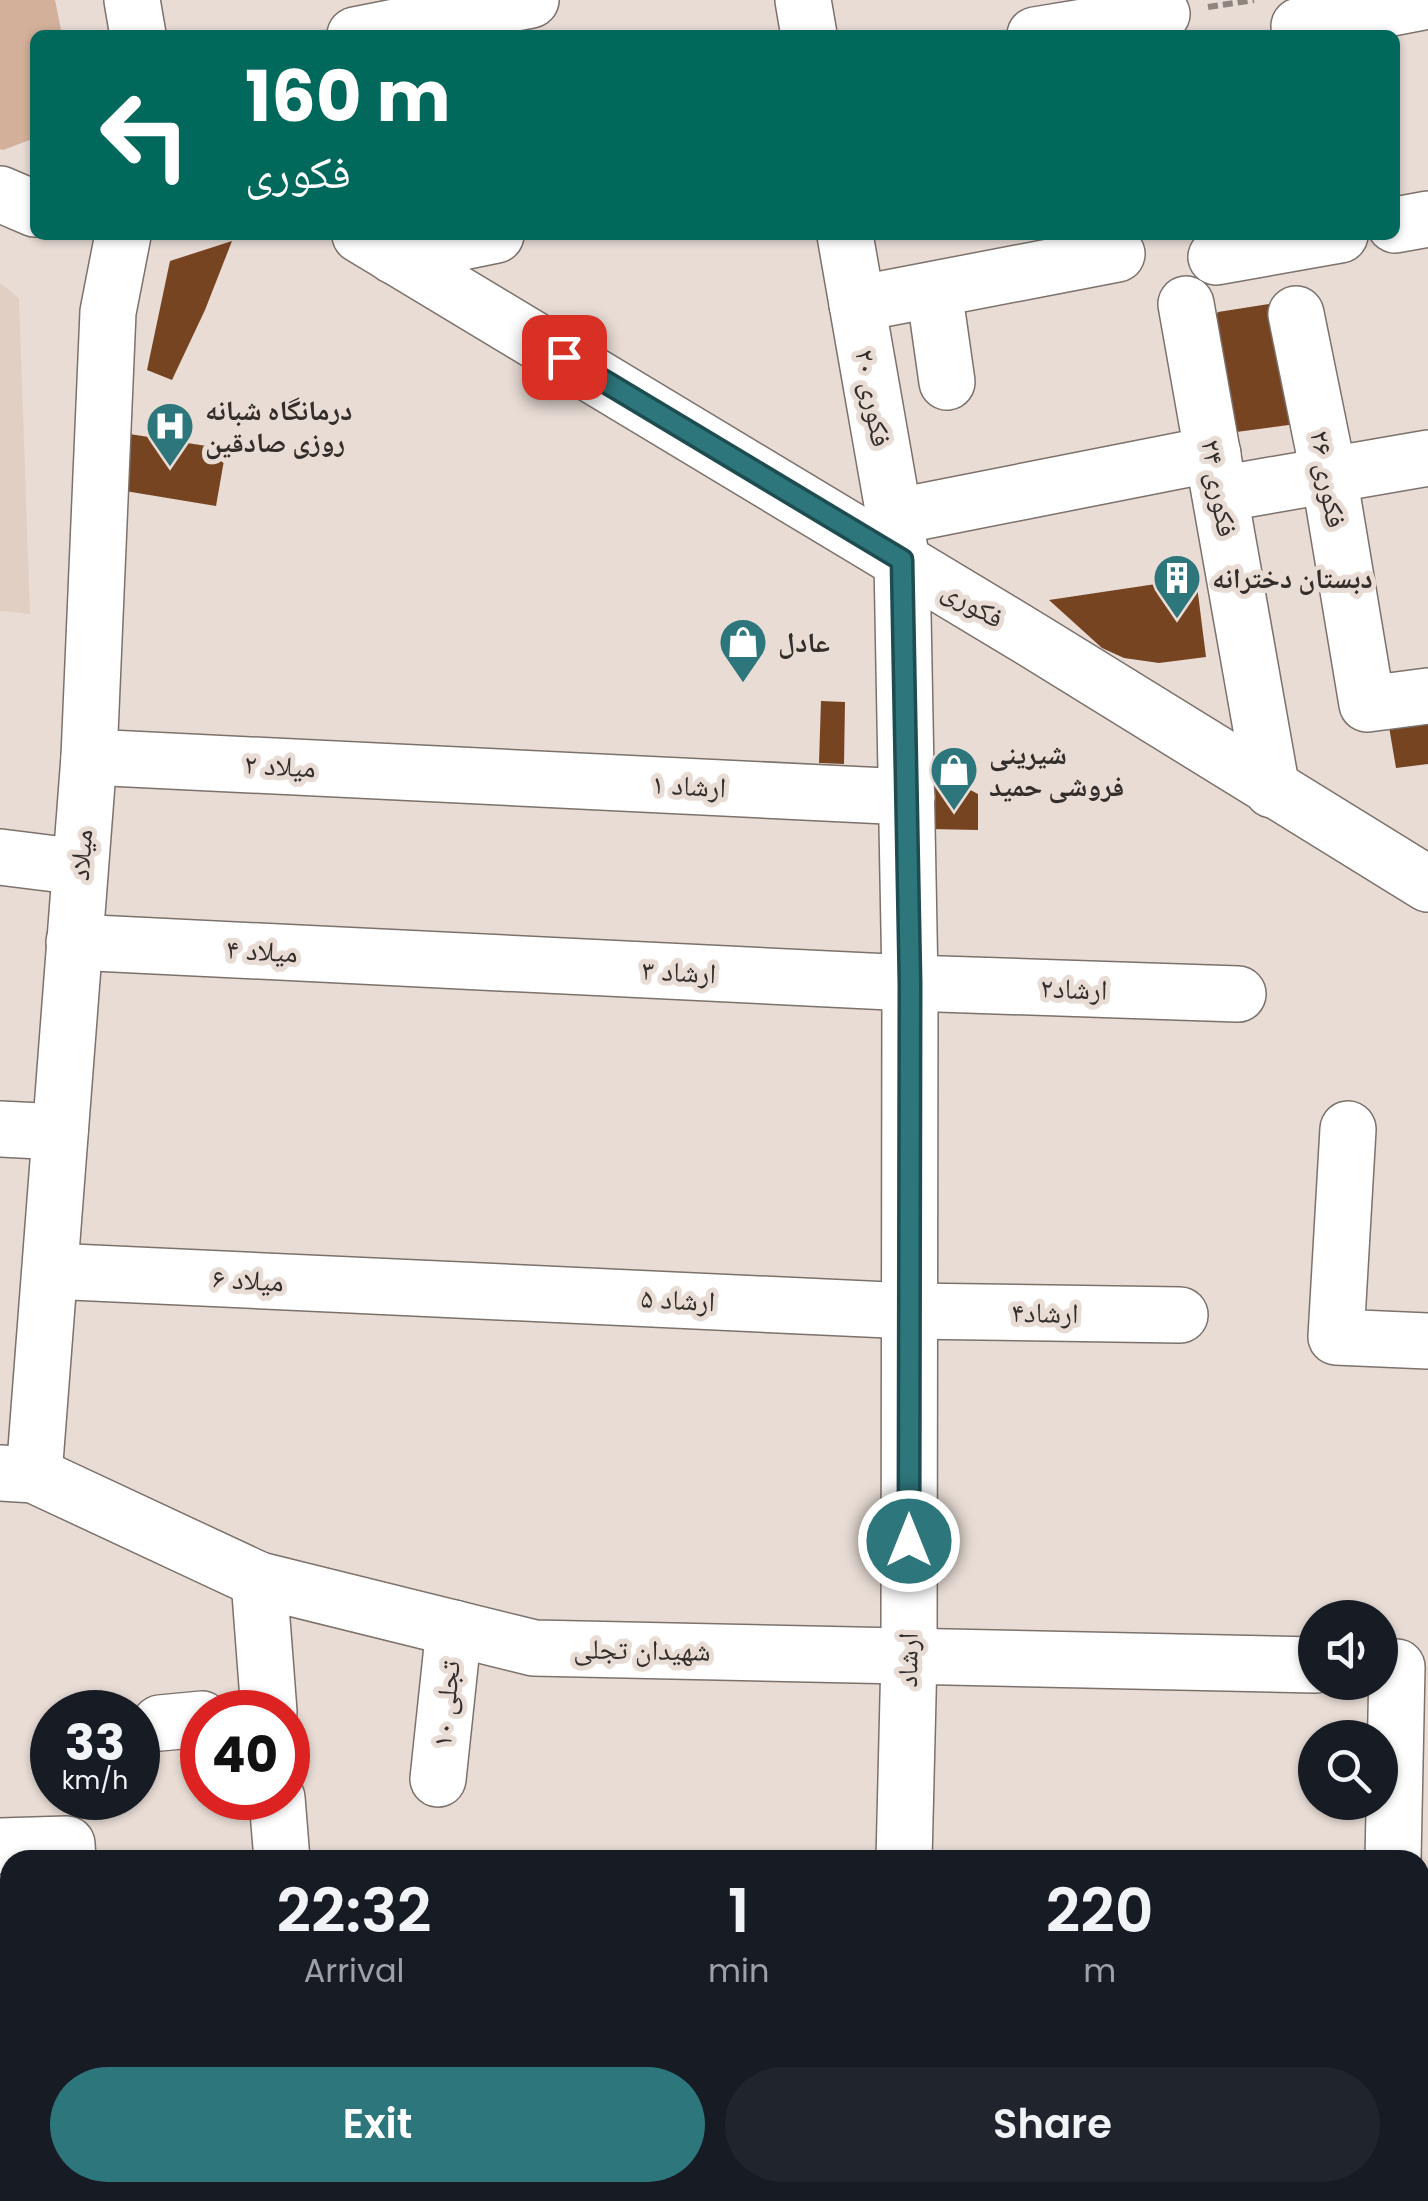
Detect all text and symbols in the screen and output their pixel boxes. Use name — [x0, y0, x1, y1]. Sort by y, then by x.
text: 160 m — [245, 47, 451, 146]
icon: left — [80, 70, 210, 200]
text: فکوری — [245, 141, 351, 204]
pin — [522, 315, 607, 400]
icon: arrive — [537, 330, 592, 385]
street label: فکوری ۲۰ — [845, 346, 901, 450]
place label: درمانگاه شبانه روزی صادقین — [205, 391, 352, 462]
hospital icon: درمانگاه شبانه روزی صادقین — [144, 400, 196, 468]
street label: فکوری ۲۶ — [1300, 427, 1356, 531]
street label: فکوری ۲۴ — [1191, 436, 1247, 540]
building icon: دبستان دخترانه — [1151, 552, 1203, 620]
place label: دبستان دخترانه — [1212, 559, 1373, 598]
street label: فکوری — [935, 570, 1011, 638]
shop icon: عادل — [717, 616, 769, 684]
place label: عادل — [778, 623, 830, 662]
place label: شیرینی فروشی حمید — [989, 735, 1124, 806]
shop icon: شیرینی فروشی حمید — [928, 744, 980, 812]
street label: ۲ میلاد — [243, 745, 317, 787]
street label: ۱ ارشاد — [651, 765, 727, 807]
street label: میلاد — [60, 828, 102, 882]
street label: ۴ میلاد — [225, 930, 299, 972]
street label: ۳ ارشاد — [641, 951, 717, 993]
street label: ۲ارشاد — [1040, 968, 1108, 1010]
street label: ۶ میلاد — [211, 1259, 285, 1301]
street label: ۵ ارشاد — [640, 1279, 716, 1321]
street label: ۴ارشاد — [1011, 1293, 1079, 1333]
position arrow — [857, 1489, 961, 1593]
map controls — [1298, 1600, 1398, 1820]
button: sound — [1298, 1600, 1398, 1700]
street label: شهیدان تجلی — [573, 1629, 711, 1671]
street label: ارشاد — [888, 1632, 928, 1688]
street label: ۱۰ تجلی — [422, 1659, 470, 1749]
speed limit sign: 40 — [180, 1690, 310, 1820]
text: 33 — [65, 1707, 125, 1778]
button: search — [1298, 1720, 1398, 1820]
text: km/h — [62, 1763, 128, 1798]
text: 22:32 — [277, 1869, 432, 1953]
text: 1 — [728, 1869, 750, 1953]
text: 220 — [1046, 1869, 1154, 1953]
text: Arrival — [304, 1948, 404, 1993]
text: min — [708, 1948, 769, 1993]
text: m — [1083, 1948, 1116, 1993]
button: Exit — [50, 2067, 705, 2182]
button: Share — [725, 2067, 1380, 2182]

